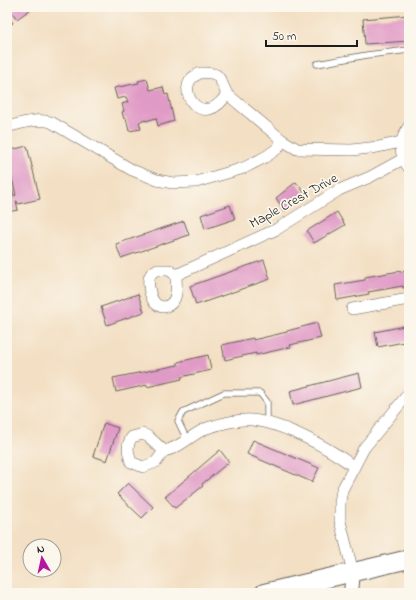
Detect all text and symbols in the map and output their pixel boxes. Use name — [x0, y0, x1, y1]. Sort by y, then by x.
scale bar — [266, 22, 357, 48]
text: 50 m — [272, 28, 296, 46]
street label: Maple Crest Drive — [246, 168, 342, 234]
north arrow — [22, 538, 62, 578]
text: N — [36, 541, 46, 558]

